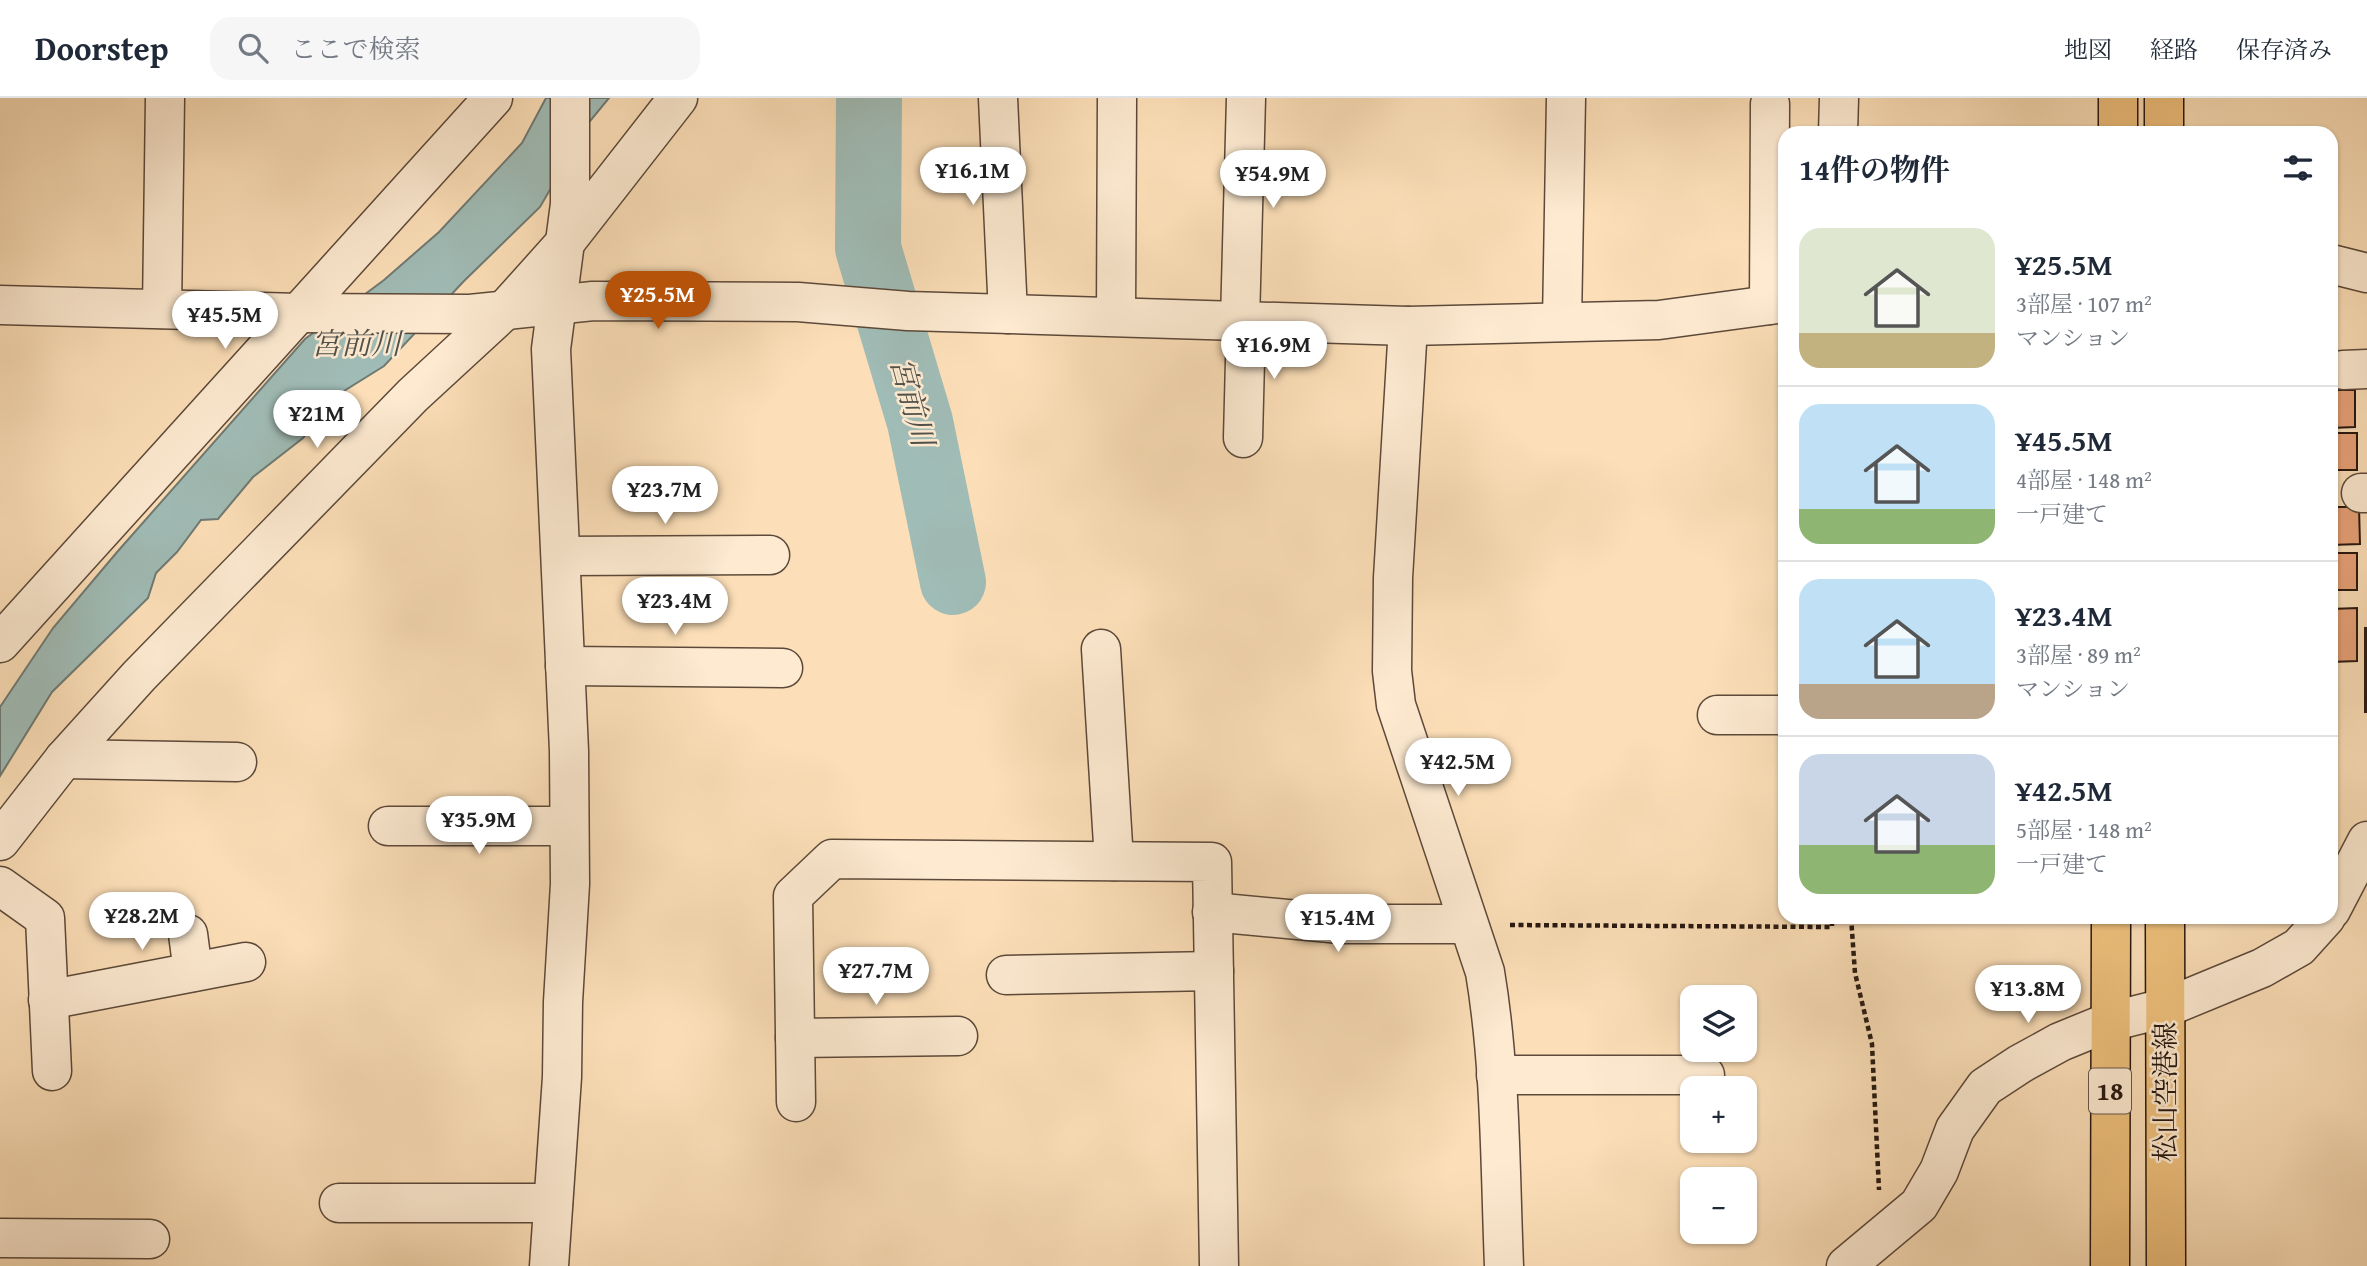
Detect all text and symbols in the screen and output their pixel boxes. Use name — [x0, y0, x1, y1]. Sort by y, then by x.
search box — [210, 17, 700, 80]
text: Doorstep — [35, 24, 168, 72]
icon: search — [234, 29, 272, 67]
text: ここで検索 — [290, 29, 420, 68]
text: 地図 — [2064, 32, 2112, 67]
text: 経路 — [2150, 32, 2198, 67]
text: 保存済み — [2236, 32, 2332, 67]
text: 14件の物件 — [1799, 147, 1950, 191]
pin: ¥16.1M — [916, 148, 1030, 207]
icon: filters — [2279, 149, 2317, 187]
pin: ¥54.9M — [1216, 150, 1330, 210]
text: ¥16.1M — [936, 153, 1010, 186]
text: ¥54.9M — [1236, 156, 1310, 189]
text: ¥25.5M — [2016, 242, 2112, 286]
icon: home — [1855, 256, 1939, 340]
pin: ¥25.5M — [601, 272, 715, 331]
text: ¥25.5M — [621, 277, 695, 310]
text: 3部屋 · 107 m² — [2016, 287, 2152, 320]
pin: ¥45.5M — [168, 292, 282, 351]
text: ¥45.5M — [188, 297, 262, 330]
water label: 宮前川 — [311, 321, 404, 365]
text: マンション — [2016, 321, 2130, 354]
pin: ¥16.9M — [1217, 322, 1331, 381]
text: ¥16.9M — [1237, 327, 1311, 360]
water label: 宮前川 — [880, 353, 947, 454]
pin: ¥21M — [276, 390, 358, 450]
text: ¥21M — [289, 396, 345, 429]
text: ¥45.5M — [2016, 418, 2112, 462]
icon: home — [1855, 432, 1939, 516]
text: 4部屋 · 148 m² — [2016, 463, 2152, 496]
pin: ¥23.7M — [608, 466, 722, 526]
text: ¥23.7M — [628, 472, 702, 505]
text: 一戸建て — [2016, 497, 2108, 530]
pin: ¥23.4M — [618, 578, 732, 637]
text: ¥23.4M — [638, 583, 712, 616]
text: ¥23.4M — [2016, 593, 2112, 637]
icon: home — [1855, 607, 1939, 691]
text: 3部屋 · 89 m² — [2016, 638, 2141, 671]
text: マンション — [2016, 672, 2130, 705]
pin: ¥42.5M — [1401, 738, 1515, 798]
text: ¥42.5M — [1421, 744, 1495, 777]
text: ¥42.5M — [2016, 768, 2112, 812]
icon: home — [1855, 782, 1939, 866]
pin: ¥35.9M — [422, 796, 536, 856]
text: ¥35.9M — [442, 802, 516, 835]
text: 5部屋 · 148 m² — [2016, 813, 2152, 846]
text: 一戸建て — [2016, 847, 2108, 880]
pin: ¥28.2M — [85, 892, 199, 952]
pin: ¥15.4M — [1281, 894, 1395, 954]
text: ¥28.2M — [105, 898, 179, 931]
text: ¥15.4M — [1301, 900, 1375, 933]
pin: ¥27.7M — [819, 948, 933, 1007]
text: ¥27.7M — [839, 953, 913, 986]
pin: ¥13.8M — [1971, 965, 2085, 1025]
text: ¥13.8M — [1991, 971, 2065, 1004]
map controls — [1680, 985, 1757, 1244]
button: layers — [1680, 985, 1757, 1062]
street label: 松山空港線 — [2144, 1022, 2185, 1162]
road number: 18 — [2089, 1068, 2131, 1114]
button: + — [1680, 1076, 1757, 1153]
button: − — [1680, 1167, 1757, 1244]

